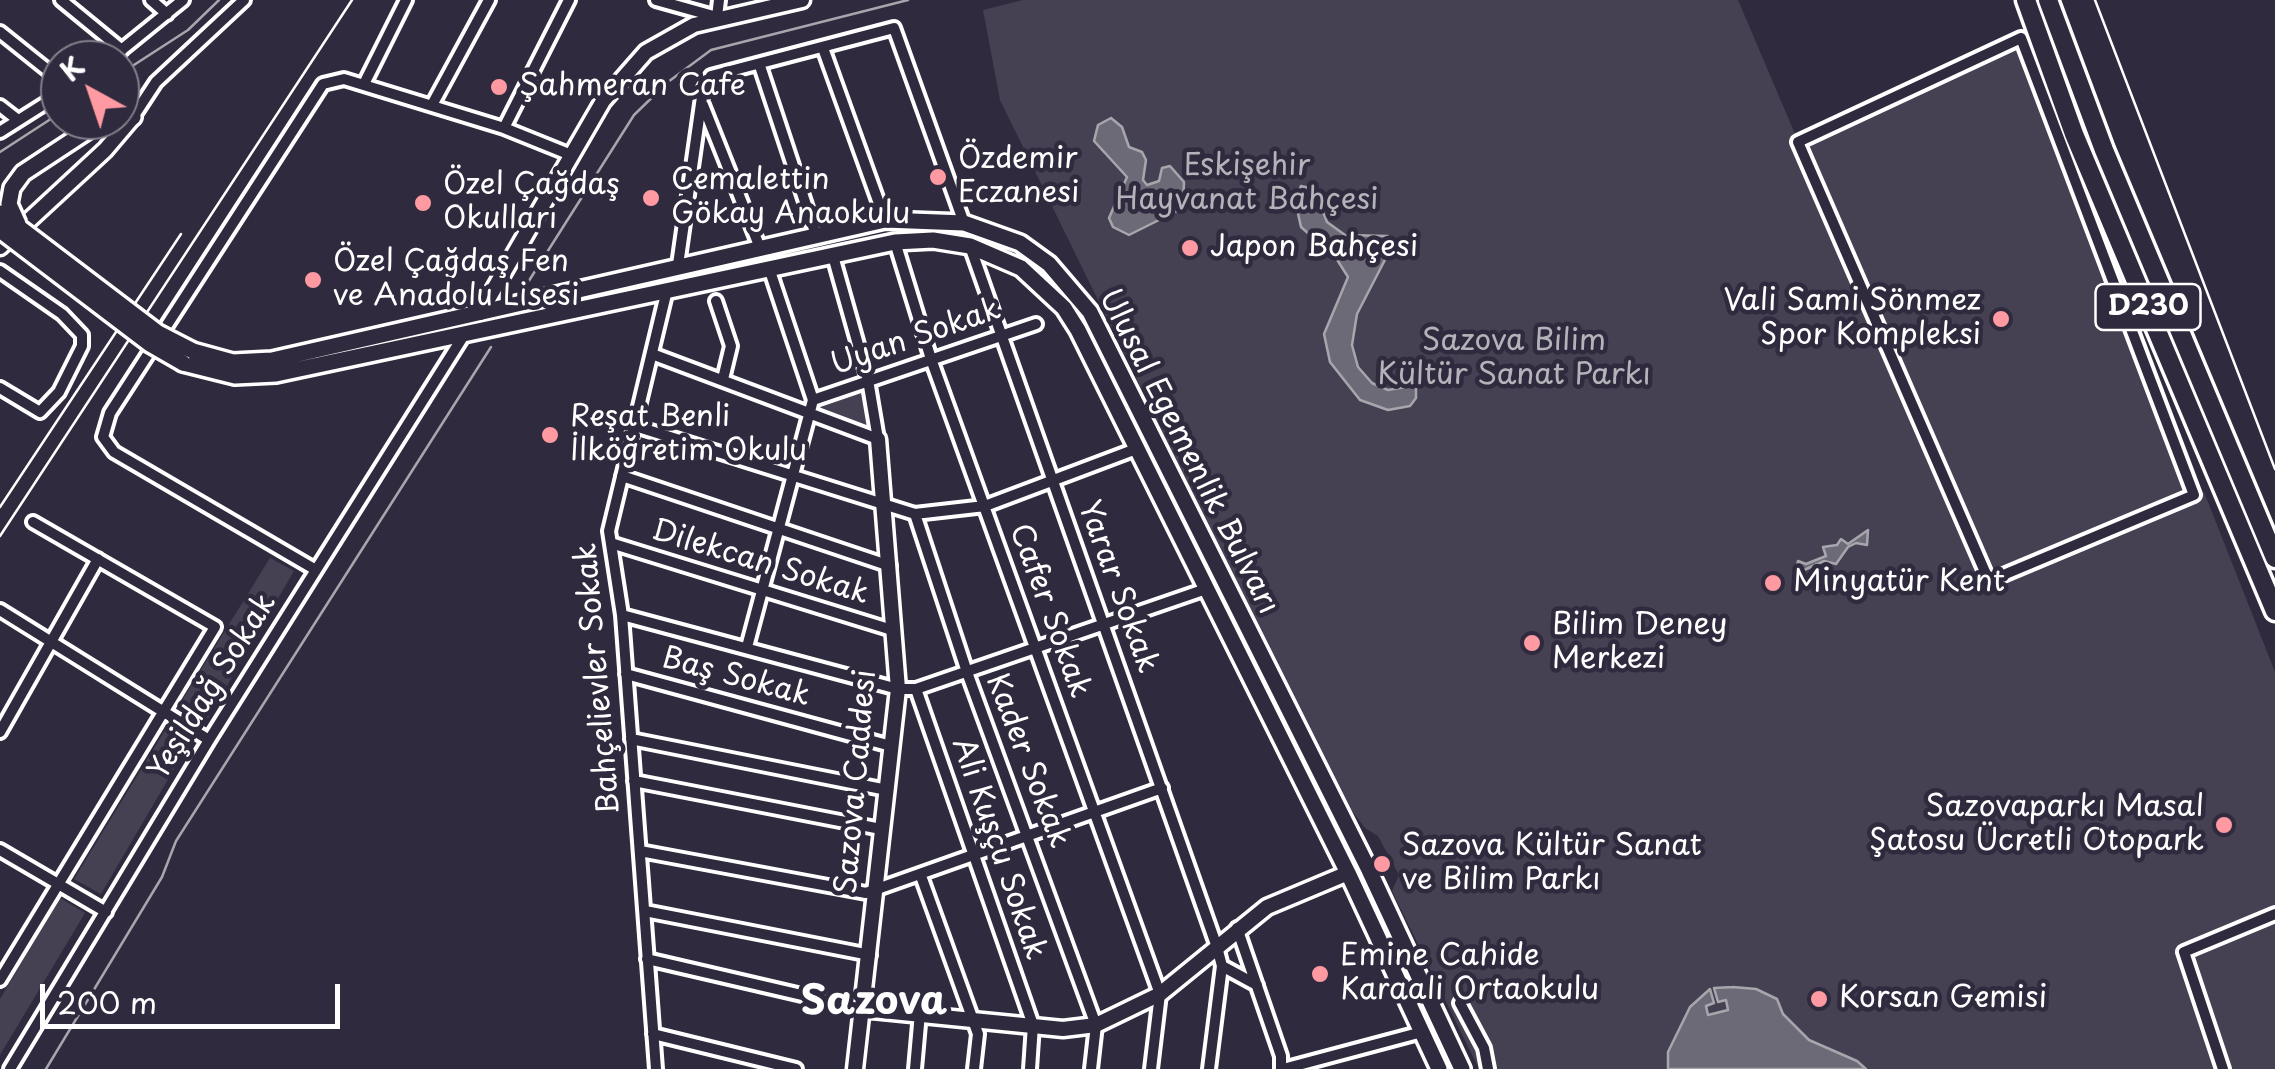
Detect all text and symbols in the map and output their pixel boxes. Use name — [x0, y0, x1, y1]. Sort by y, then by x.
north arrow — [40, 40, 140, 140]
text: K — [50, 45, 93, 91]
place label: Şahmeran Cafe — [519, 69, 746, 105]
marker: Şahmeran Cafe — [488, 76, 510, 98]
place label: Özdemir Eczanesi — [958, 142, 1079, 212]
park label: Eskişehir Hayvanat Bahçesi — [1115, 149, 1379, 220]
place label: Cemalettin Gökay Anaokulu — [671, 163, 910, 234]
marker: Özdemir Eczanesi — [927, 166, 949, 188]
place label: Özel Çağdaş Okulları — [443, 168, 620, 238]
marker: Cemalettin Gökay Anaokulu — [640, 187, 662, 209]
marker: Özel Çağdaş Okulları — [412, 192, 434, 214]
place label: Japon Bahçesi — [1210, 230, 1418, 266]
marker: Japon Bahçesi — [1179, 237, 1201, 259]
place label: Özel Çağdaş Fen ve Anadolu Lisesi — [333, 245, 579, 316]
marker: Özel Çağdaş Fen ve Anadolu Lisesi — [302, 269, 324, 291]
street label: Ulusal Egemenlik Bulvarı — [1090, 284, 1286, 620]
place label: Vali Sami Sönmez Spor Kompleksi — [1724, 284, 1981, 354]
road number: D230 — [2096, 284, 2200, 330]
street label: Uyan Sokak — [827, 292, 1005, 384]
marker: Vali Sami Sönmez Spor Kompleksi — [1990, 308, 2012, 330]
park label: Sazova Bilim Kültür Sanat Parkı — [1377, 324, 1651, 394]
place label: Reşat Benli İlköğretim Okulu — [570, 400, 807, 470]
marker: Reşat Benli İlköğretim Okulu — [539, 424, 561, 446]
street label: Yarar Sokak — [1069, 496, 1165, 678]
street label: Dilekcan Sokak — [647, 513, 873, 613]
street label: Cafer Sokak — [1001, 519, 1097, 703]
street label: Bahçelievler Sokak — [569, 542, 629, 816]
place label: Minyatür Kent — [1793, 565, 2005, 601]
marker: Minyatür Kent — [1762, 572, 1784, 594]
street label: Yeşildağ Sokak — [141, 587, 285, 787]
place label: Bilim Deney Merkezi — [1552, 608, 1727, 678]
marker: Bilim Deney Merkezi — [1521, 632, 1543, 654]
street label: Baş Sokak — [658, 641, 814, 715]
street label: Sazova Caddesi — [829, 668, 885, 896]
street label: Kader Sokak — [977, 669, 1077, 853]
street label: Ali Kuşçu Sokak — [943, 733, 1053, 965]
place label: Sazovaparkı Masal Şatosu Ücretli Otopark — [1869, 790, 2204, 860]
marker: Sazovaparkı Masal Şatosu Ücretli Otopark — [2213, 814, 2235, 836]
place label: Sazova Kültür Sanat ve Bilim Parkı — [1402, 829, 1702, 900]
marker: Sazova Kültür Sanat ve Bilim Parkı — [1371, 853, 1393, 875]
place label: Emine Cahide Karaali Ortaokulu — [1340, 939, 1599, 1010]
marker: Emine Cahide Karaali Ortaokulu — [1309, 963, 1331, 985]
scale bar — [45, 964, 345, 1026]
text: 200 m — [57, 979, 157, 1024]
district label: Sazova — [801, 979, 947, 1027]
place label: Korsan Gemisi — [1839, 981, 2047, 1017]
marker: Korsan Gemisi — [1808, 988, 1830, 1010]

